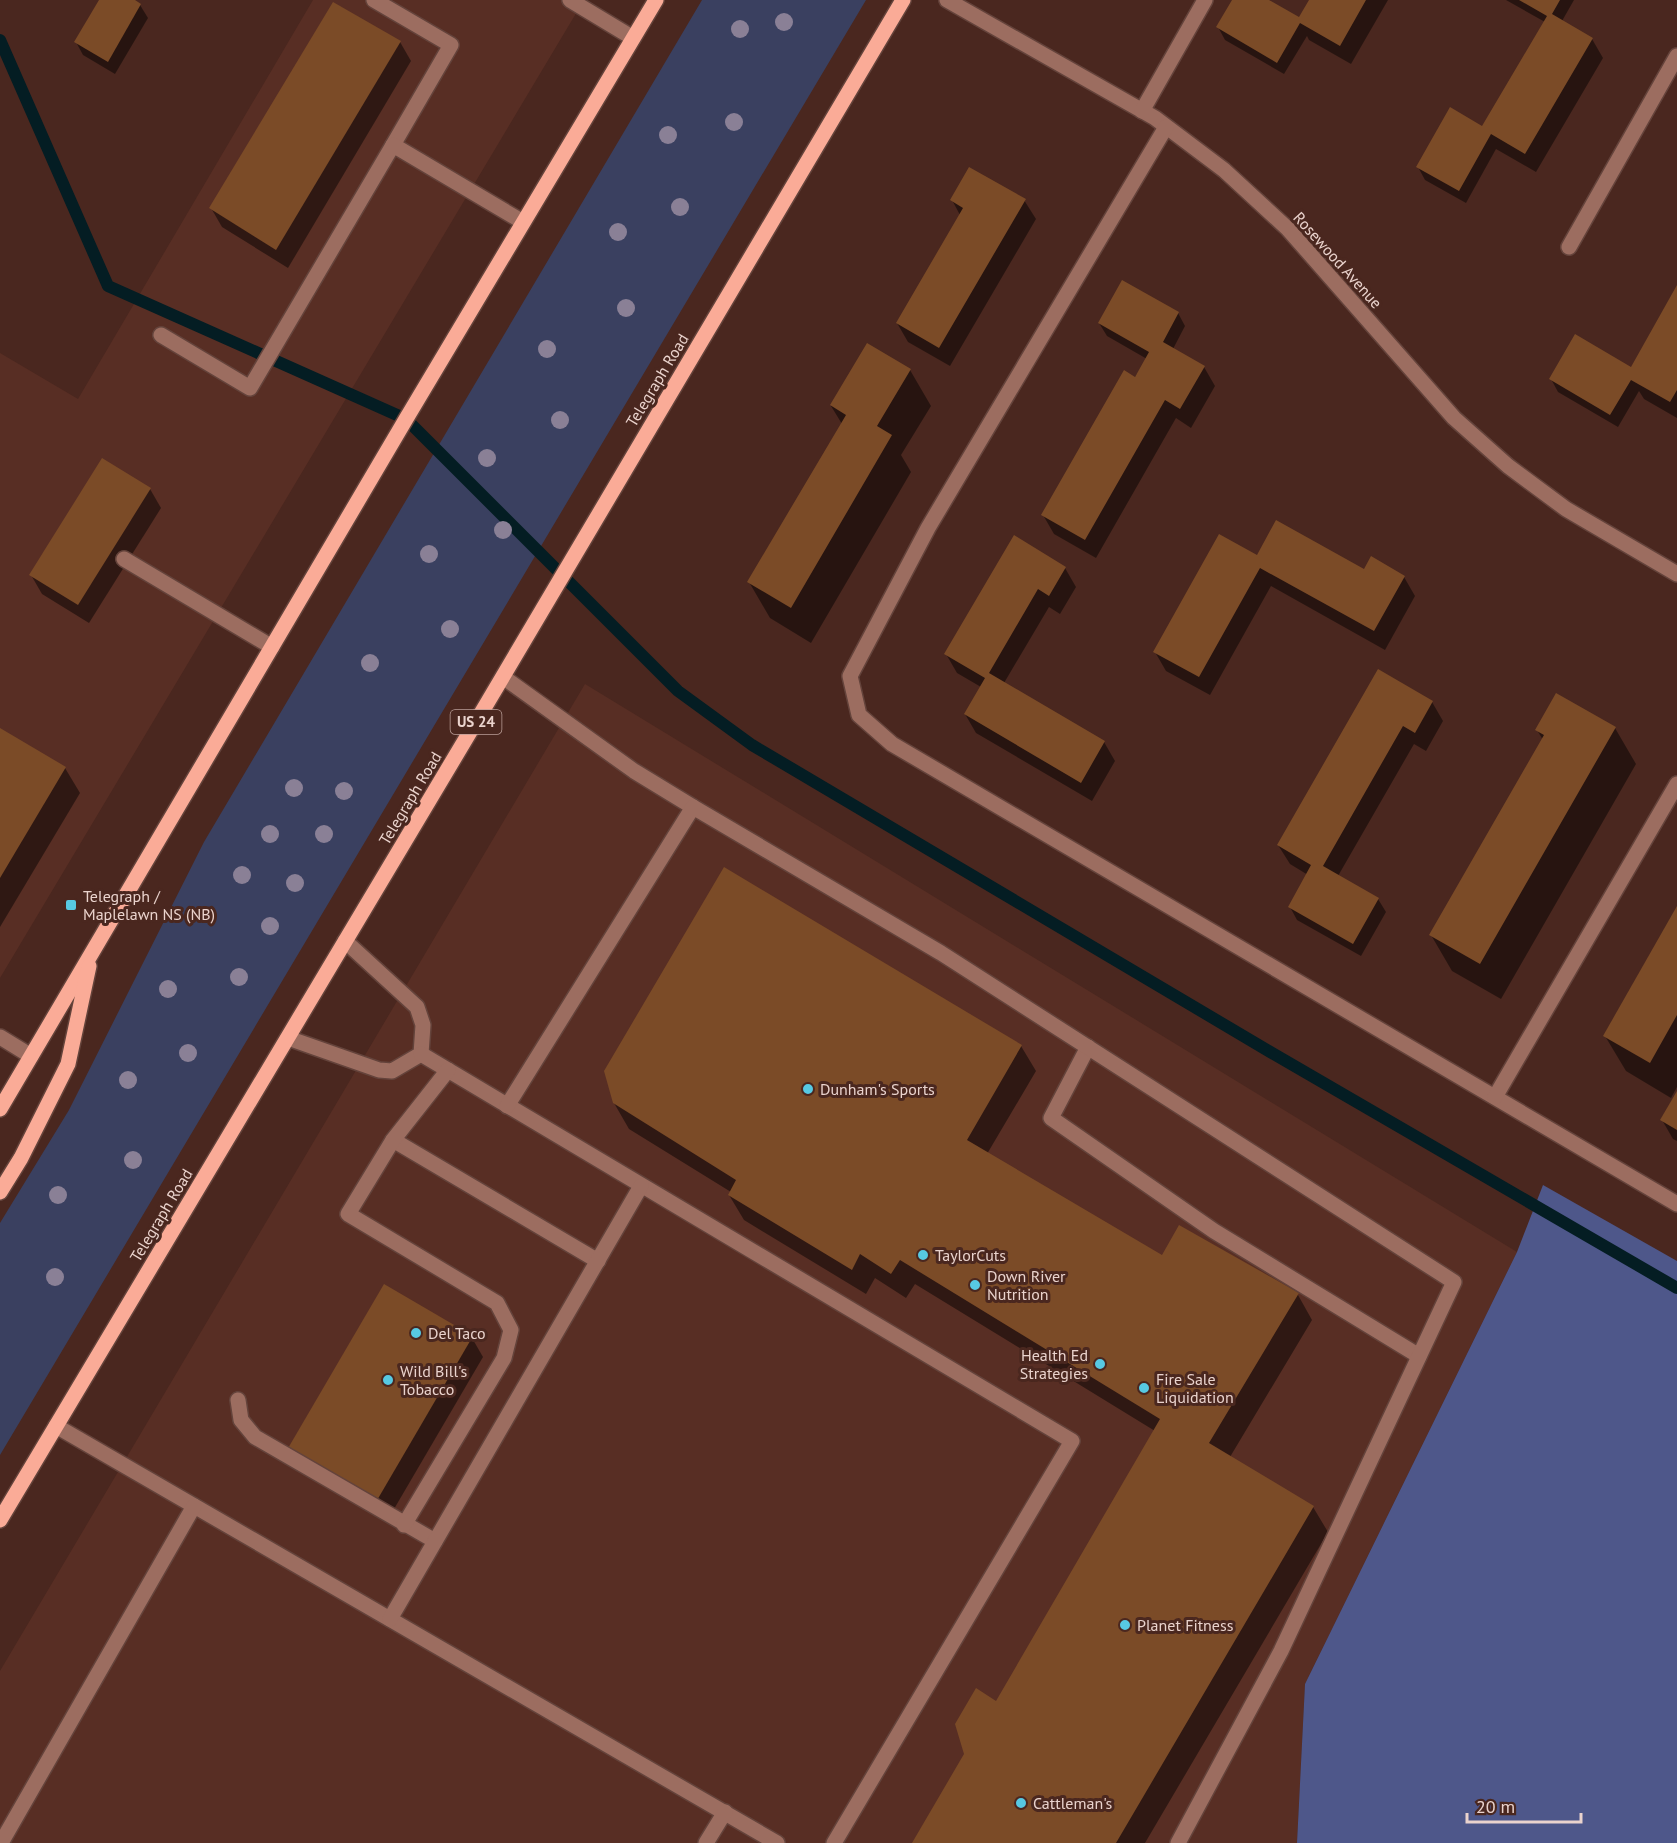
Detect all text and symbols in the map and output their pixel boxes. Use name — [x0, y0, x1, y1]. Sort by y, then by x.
street label: Rosewood Avenue — [1289, 208, 1387, 312]
street label: Telegraph Road — [621, 330, 693, 430]
road number: US 24 — [450, 710, 502, 734]
street label: Telegraph Road — [374, 748, 446, 848]
place label: Telegraph / Maplelawn NS (NB) — [83, 886, 215, 924]
marker: Telegraph / Maplelawn NS (NB) — [64, 898, 78, 912]
place label: Dunham's Sports — [820, 1079, 935, 1099]
marker: Dunham's Sports — [801, 1082, 815, 1096]
street label: Telegraph Road — [125, 1165, 197, 1265]
place label: TaylorCuts — [935, 1245, 1006, 1265]
marker: TaylorCuts — [916, 1248, 930, 1262]
place label: Down River Nutrition — [987, 1266, 1066, 1304]
marker: Down River Nutrition — [968, 1278, 982, 1292]
place label: Del Taco — [428, 1323, 486, 1343]
marker: Del Taco — [409, 1326, 423, 1340]
place label: Health Ed Strategies — [1020, 1345, 1088, 1383]
marker: Health Ed Strategies — [1093, 1357, 1107, 1371]
place label: Wild Bill's Tobacco — [400, 1361, 468, 1399]
place label: Fire Sale Liquidation — [1156, 1369, 1234, 1407]
marker: Wild Bill's Tobacco — [381, 1373, 395, 1387]
marker: Fire Sale Liquidation — [1137, 1381, 1151, 1395]
place label: Planet Fitness — [1137, 1615, 1234, 1635]
marker: Planet Fitness — [1118, 1618, 1132, 1632]
scale bar — [1467, 1786, 1581, 1824]
place label: Cattleman's — [1033, 1793, 1113, 1813]
text: 20 m — [1476, 1795, 1515, 1818]
marker: Cattleman's — [1014, 1796, 1028, 1810]

